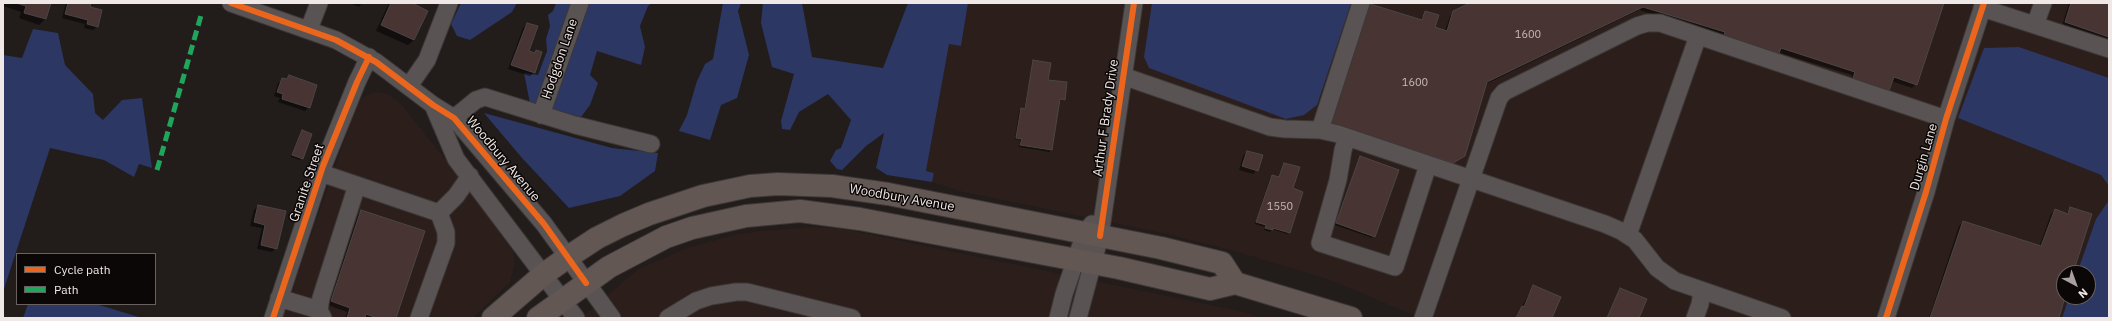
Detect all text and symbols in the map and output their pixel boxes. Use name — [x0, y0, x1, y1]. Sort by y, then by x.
street label: Hodgdon Lane — [539, 17, 581, 101]
house number: 1600 — [1515, 28, 1541, 42]
street label: Arthur F Brady Drive — [1090, 58, 1122, 178]
house number: 1600 — [1402, 76, 1428, 90]
street label: Woodbury Avenue — [463, 113, 543, 205]
street label: Durgin Lane — [1907, 122, 1941, 192]
street label: Granite Street — [286, 142, 328, 224]
street label: Woodbury Avenue — [848, 181, 956, 215]
house number: 1550 — [1267, 200, 1293, 214]
legend — [16, 253, 156, 305]
text: Cycle path — [54, 262, 111, 277]
north arrow — [2056, 265, 2096, 305]
text: Path — [54, 282, 79, 297]
text: N — [2076, 285, 2091, 301]

